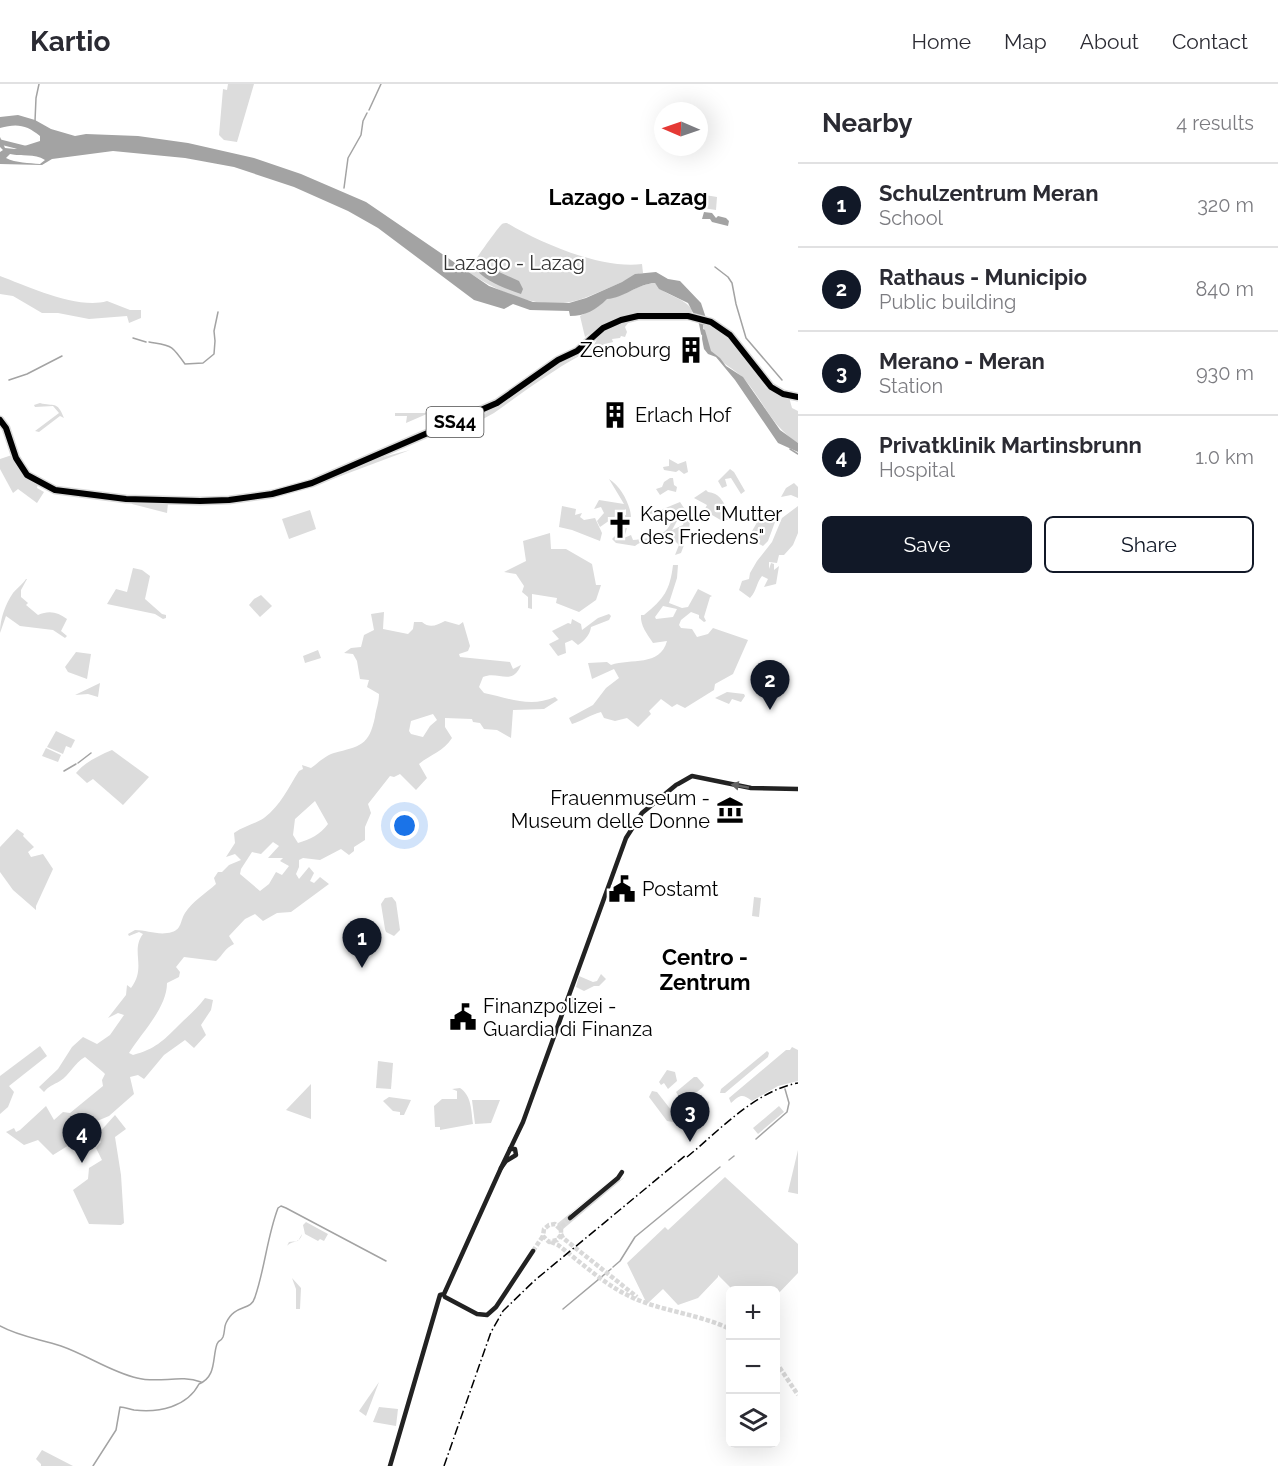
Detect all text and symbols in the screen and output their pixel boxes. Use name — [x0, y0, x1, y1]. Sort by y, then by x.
text: Kartio — [30, 25, 110, 58]
text: Home — [912, 29, 971, 54]
text: Map — [1004, 29, 1047, 54]
text: About — [1080, 29, 1139, 54]
text: Contact — [1172, 29, 1248, 54]
north arrow — [654, 102, 708, 156]
text: Nearby — [822, 108, 912, 138]
text: 4 results — [1176, 111, 1254, 135]
text: Schulzentrum Meran — [879, 180, 1099, 206]
district label: Lazago - Lazag — [549, 184, 707, 210]
text: 1 — [837, 193, 846, 217]
text: 320 m — [1197, 193, 1254, 217]
text: School — [879, 206, 943, 230]
park label: Lazago - Lazag — [443, 251, 585, 275]
text: Rathaus - Municipio — [879, 264, 1087, 290]
text: 2 — [836, 277, 847, 301]
text: 840 m — [1196, 277, 1254, 301]
text: Public building — [879, 290, 1016, 314]
building icon: Zenoburg — [676, 335, 706, 365]
place label: Zenoburg — [580, 338, 671, 362]
text: Merano - Meran — [879, 348, 1045, 374]
text: 3 — [836, 361, 847, 385]
text: 930 m — [1196, 361, 1254, 385]
text: Station — [879, 374, 943, 398]
building icon: Erlach Hof — [600, 400, 630, 430]
place label: Erlach Hof — [635, 403, 732, 427]
road number: SS44 — [426, 407, 484, 437]
text: Privatklinik Martinsbrunn — [879, 432, 1142, 458]
text: 4 — [836, 445, 847, 469]
text: 1.0 km — [1195, 445, 1254, 469]
text: Hospital — [879, 458, 955, 482]
place label: Kapelle "Mutter des Friedens" — [640, 502, 782, 549]
church icon: Kapelle "Mutter des Friedens" — [605, 510, 635, 540]
button: Save — [822, 516, 1032, 573]
button: Share — [1044, 516, 1254, 573]
pin: 2 — [750, 660, 790, 710]
one-way arrow — [730, 781, 749, 790]
place label: Frauenmuseum - Museum delle Donne — [511, 786, 710, 833]
museum icon: Frauenmuseum - Museum delle Donne — [715, 795, 745, 825]
your location — [390, 811, 419, 840]
public building icon: Postamt — [607, 874, 637, 904]
place label: Postamt — [642, 877, 719, 901]
pin: 1 — [342, 918, 382, 968]
district label: Centro - Zentrum — [660, 944, 750, 995]
place label: Finanzpolizei - Guardia di Finanza — [483, 994, 653, 1041]
public building icon: Finanzpolizei - Guardia di Finanza — [448, 1002, 478, 1032]
pin: 3 — [670, 1092, 710, 1142]
pin: 4 — [62, 1114, 101, 1163]
map controls — [726, 1286, 780, 1448]
button: + — [726, 1286, 780, 1340]
button: − — [726, 1340, 780, 1394]
button: layers — [726, 1394, 780, 1448]

